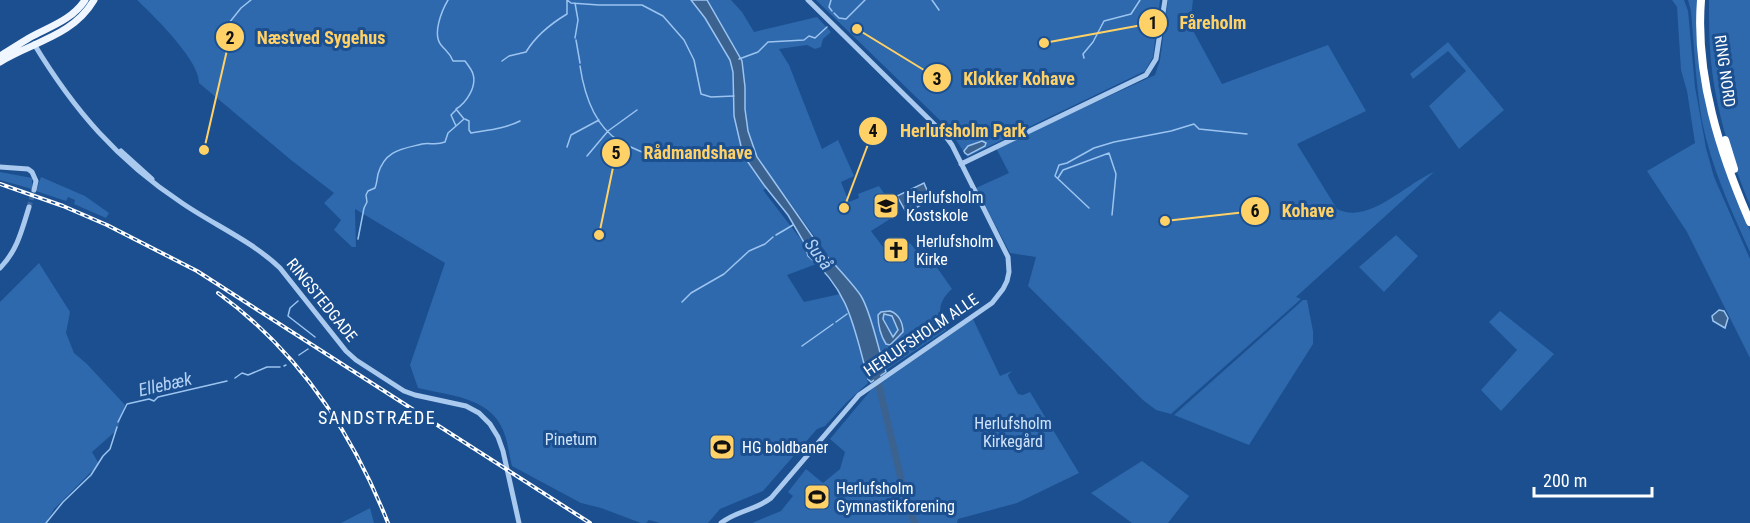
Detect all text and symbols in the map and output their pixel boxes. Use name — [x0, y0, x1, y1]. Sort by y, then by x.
callout: Fåreholm — [1138, 5, 1259, 41]
text: 1 — [1148, 12, 1158, 33]
text: Fåreholm — [1180, 12, 1246, 33]
callout: Næstved Sygehus — [215, 19, 397, 55]
text: 2 — [225, 27, 235, 48]
text: Næstved Sygehus — [257, 27, 385, 48]
street label: RING NORD — [1711, 34, 1739, 108]
callout: Klokker Kohave — [922, 60, 1087, 96]
text: 3 — [932, 68, 942, 89]
text: Klokker Kohave — [963, 68, 1075, 89]
callout: Herlufsholm Park — [858, 113, 1038, 149]
text: 4 — [868, 120, 878, 141]
text: Herlufsholm Park — [900, 120, 1026, 141]
callout: Rådmandshave — [601, 135, 764, 171]
text: 5 — [611, 142, 621, 163]
text: Rådmandshave — [644, 142, 753, 163]
place label: Herlufsholm Kostskole — [906, 188, 984, 225]
school or university icon: Herlufsholm Kostskole — [871, 191, 901, 221]
callout: Kohave — [1240, 193, 1347, 229]
text: 6 — [1250, 200, 1260, 221]
text: Kohave — [1282, 200, 1335, 221]
place label: Herlufsholm Kirke — [916, 232, 994, 269]
water label: Suså — [801, 234, 837, 274]
church icon: Herlufsholm Kirke — [881, 235, 911, 265]
street label: RINGSTEDGADE — [283, 255, 361, 345]
street label: HERLUFSHOLM ALLE — [860, 290, 982, 380]
water label: Ellebæk — [136, 367, 195, 400]
district label: SANDSTRÆDE — [318, 407, 436, 428]
park label: Herlufsholm Kirkegård — [974, 414, 1052, 451]
park label: Pinetum — [545, 430, 597, 449]
sports icon: HG boldbaner — [707, 432, 737, 462]
place label: HG boldbaner — [742, 438, 828, 457]
scale bar — [1534, 460, 1652, 498]
text: 200 m — [1543, 470, 1587, 491]
place label: Herlufsholm Gymnastikforening — [836, 479, 955, 516]
sports icon: Herlufsholm Gymnastikforening — [802, 482, 832, 512]

